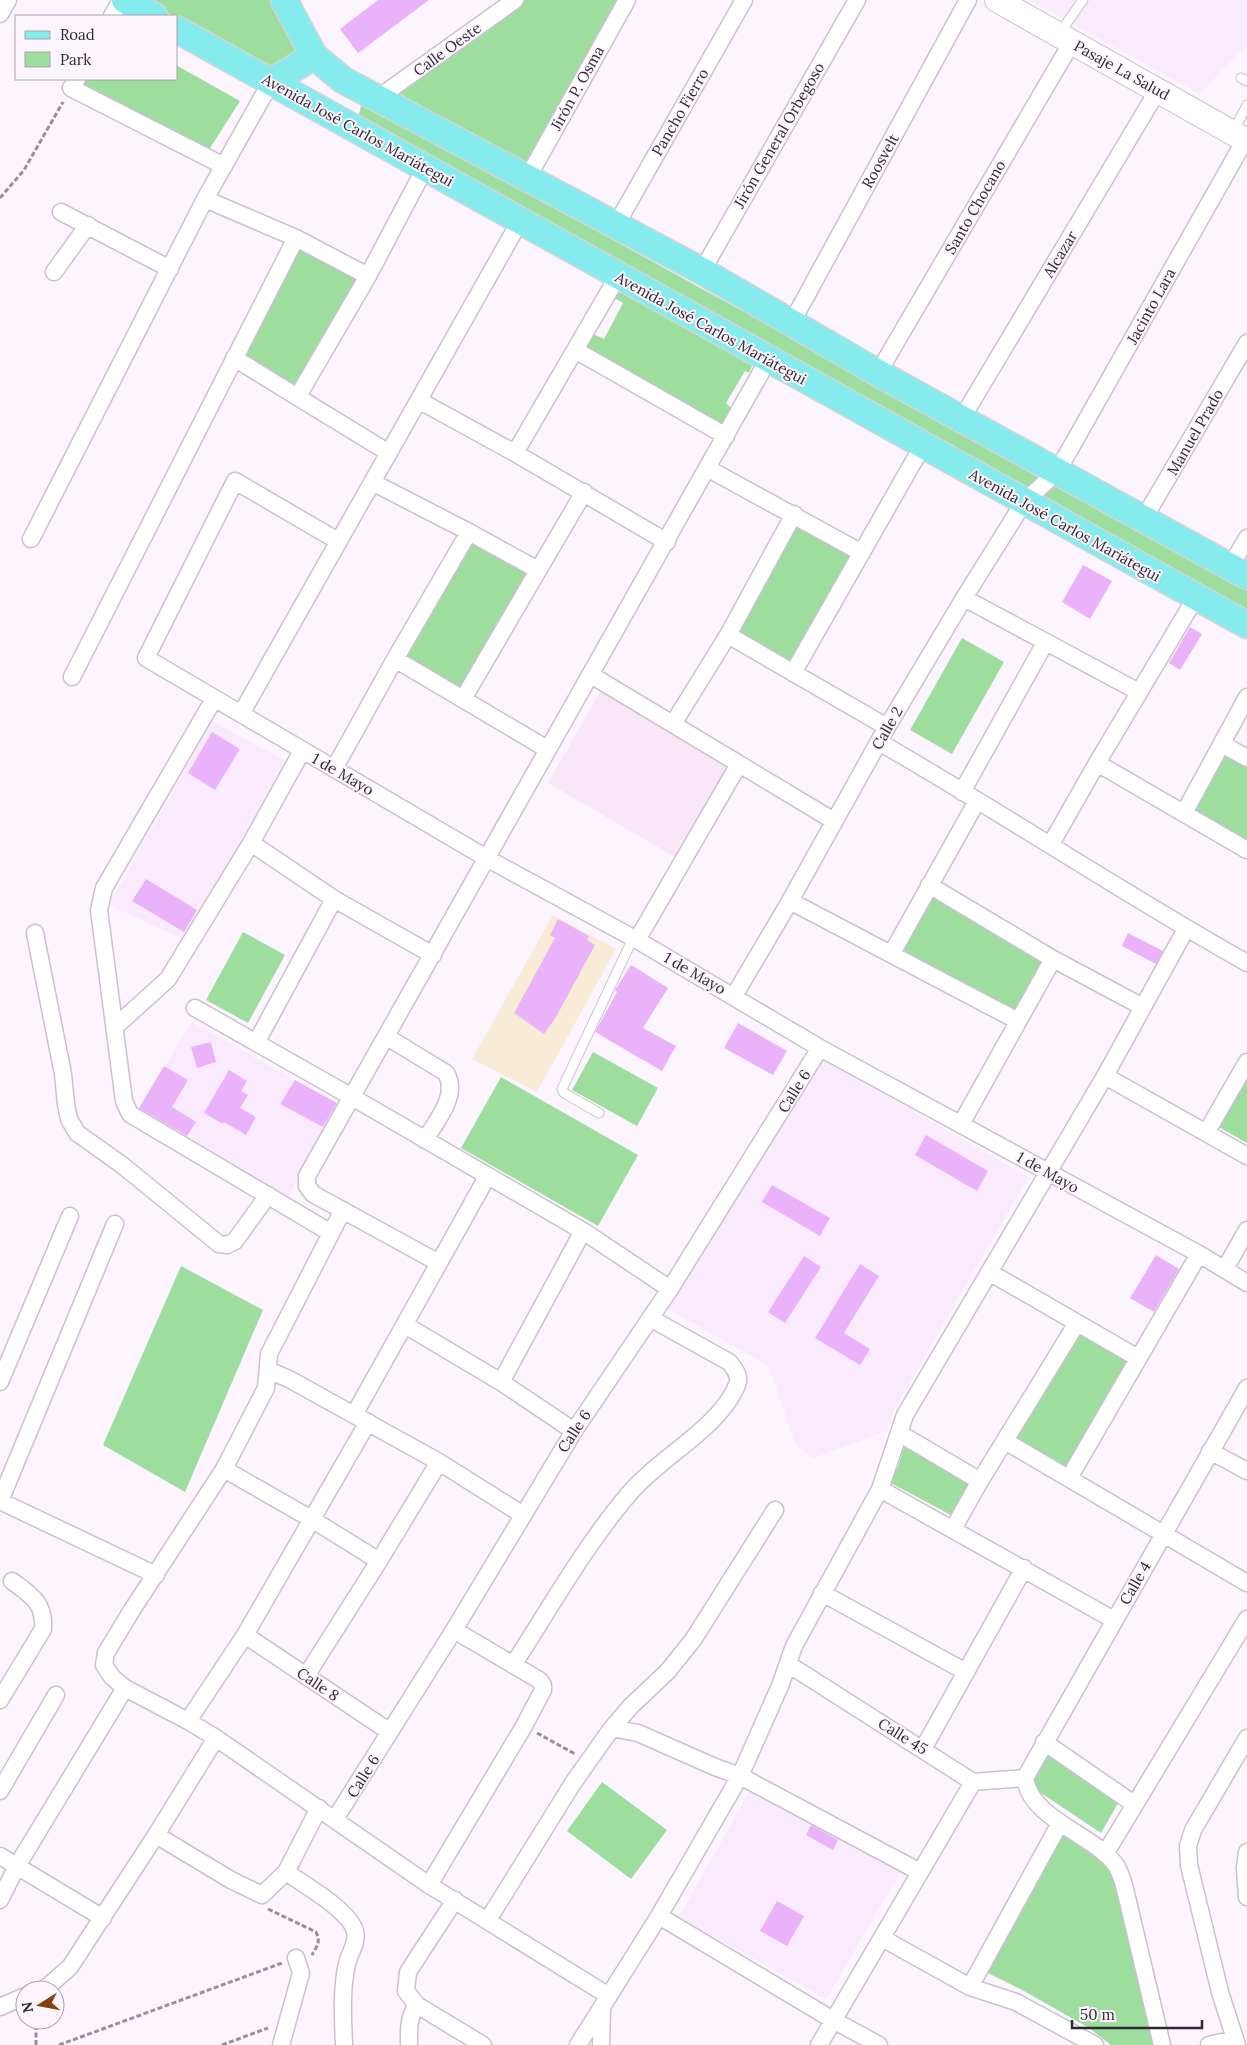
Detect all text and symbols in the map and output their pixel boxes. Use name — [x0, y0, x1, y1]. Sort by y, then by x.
legend — [15, 15, 178, 80]
street label: Calle Oeste — [409, 18, 485, 80]
text: Road — [60, 25, 95, 44]
street label: Pasaje La Salud — [1071, 36, 1173, 104]
street label: Jirón P. Osma — [546, 42, 608, 134]
text: Park — [60, 50, 91, 69]
street label: Jirón General Orbegoso — [729, 59, 829, 212]
street label: Pancho Fierro — [647, 65, 713, 159]
street label: Avenida José Carlos Mariátegui — [258, 69, 457, 191]
street label: Roosvelt — [857, 130, 903, 192]
street label: Santo Chocano — [940, 156, 1010, 257]
street label: Alcazar — [1038, 227, 1082, 282]
street label: Jacinto Lara — [1122, 265, 1180, 348]
street label: Avenida José Carlos Mariátegui — [611, 267, 810, 389]
street label: Manuel Prado — [1163, 385, 1228, 479]
street label: Avenida José Carlos Mariátegui — [965, 464, 1164, 586]
street label: Calle 2 — [867, 703, 907, 753]
street label: 1 de Mayo — [309, 749, 378, 799]
street label: 1 de Mayo — [661, 948, 730, 998]
street label: Calle 6 — [773, 1066, 815, 1116]
street label: 1 de Mayo — [1014, 1147, 1083, 1197]
street label: Calle 6 — [553, 1406, 595, 1456]
street label: Calle 4 — [1115, 1558, 1155, 1608]
street label: Calle 8 — [293, 1663, 343, 1705]
street label: Calle 45 — [875, 1713, 931, 1759]
street label: Calle 6 — [342, 1751, 384, 1801]
north arrow — [15, 1980, 65, 2030]
scale bar — [1072, 1998, 1202, 2030]
text: N — [17, 2000, 37, 2015]
text: 50 m — [1080, 2005, 1115, 2024]

